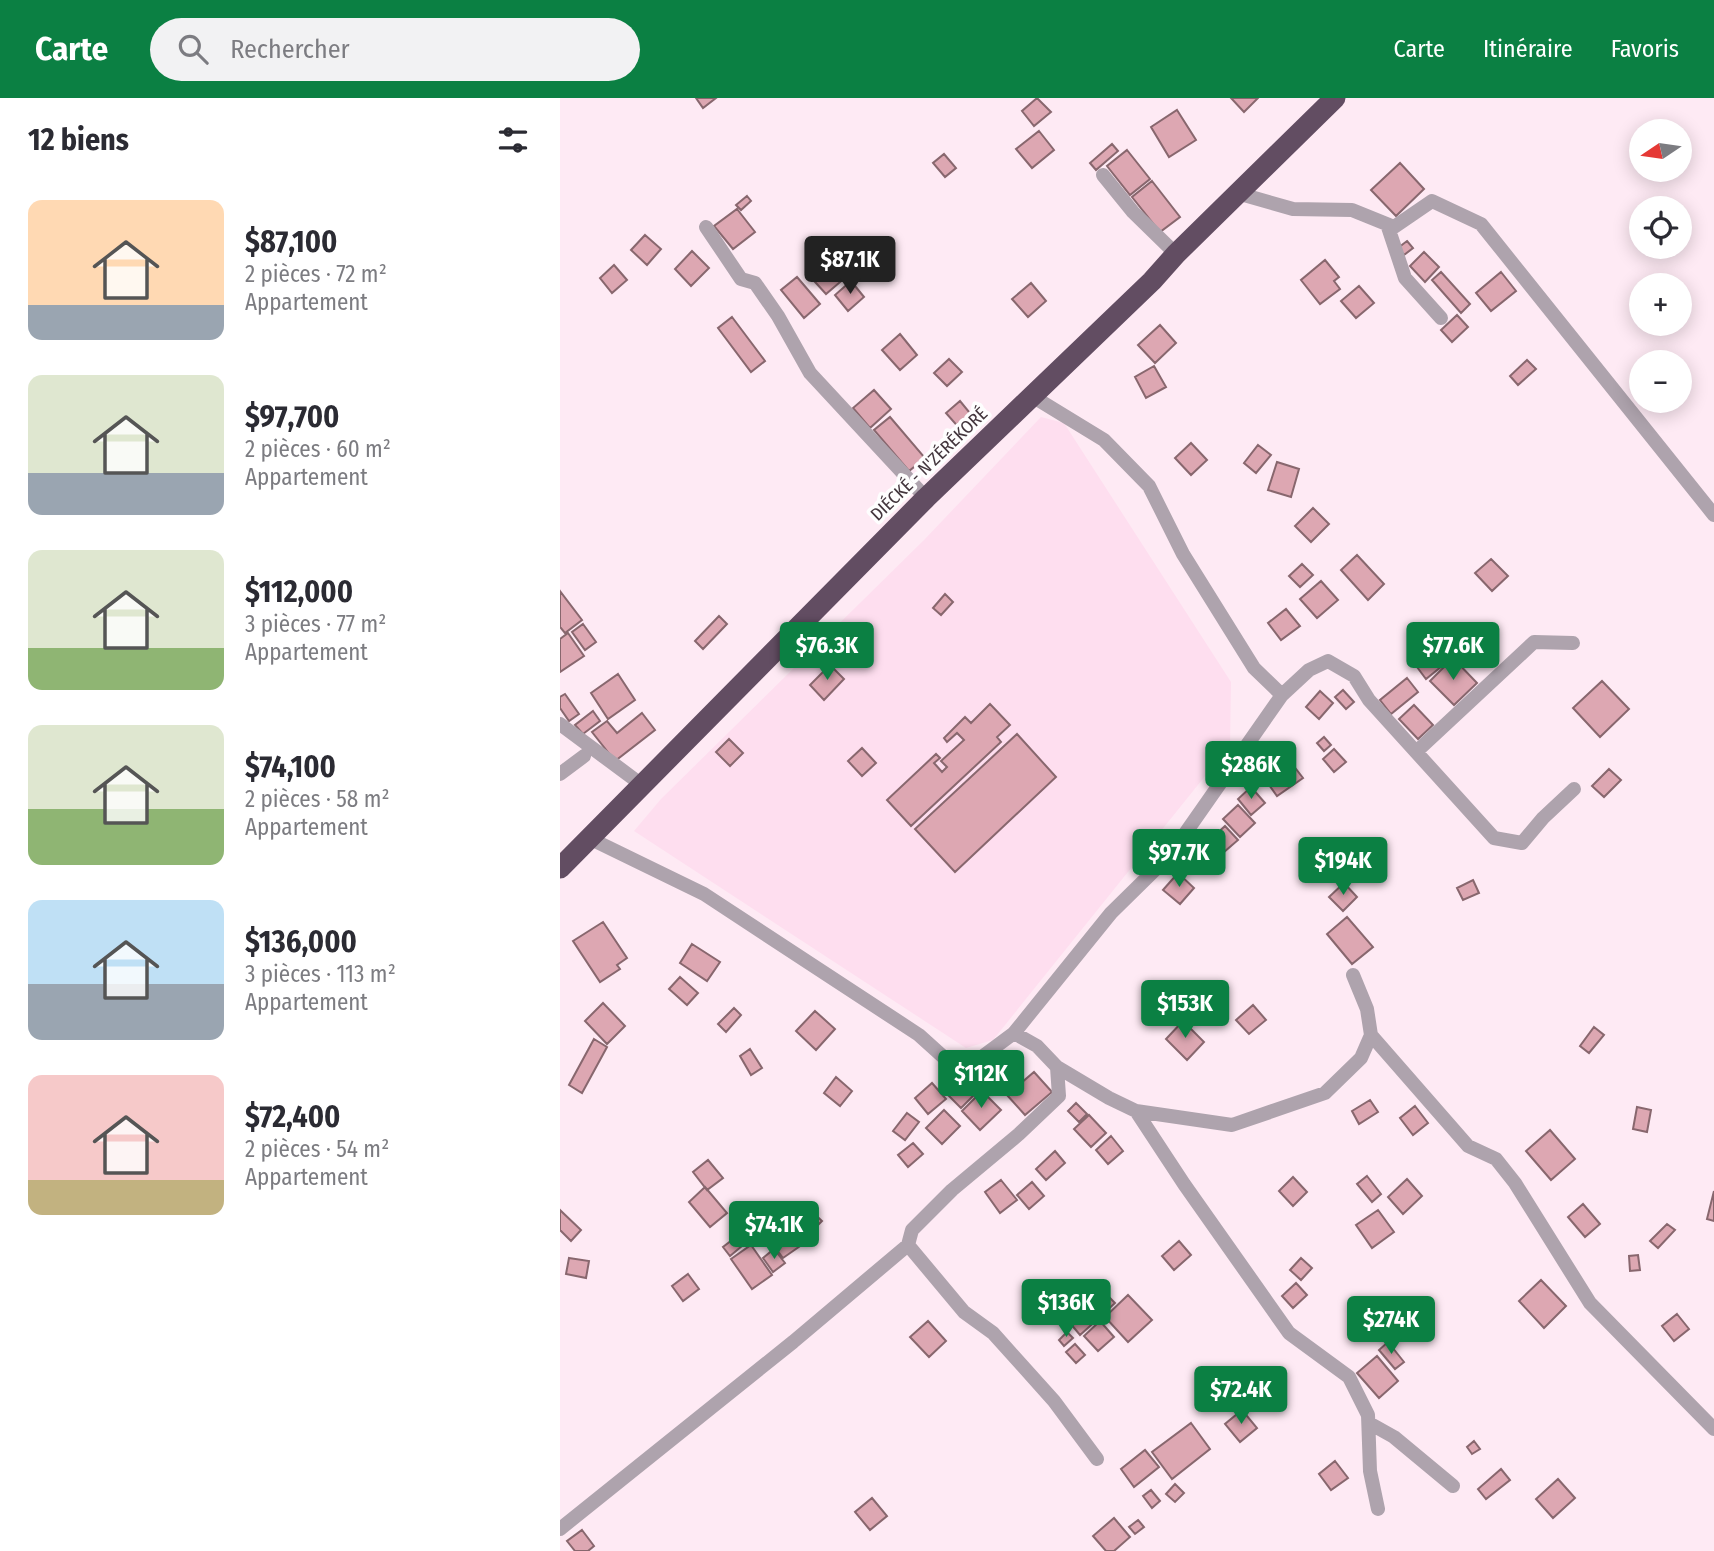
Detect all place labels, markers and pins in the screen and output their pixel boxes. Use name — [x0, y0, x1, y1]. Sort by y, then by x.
pin: $87.1K — [793, 236, 907, 296]
pin: $76.3K — [770, 622, 884, 682]
pin: $77.6K — [1396, 622, 1510, 682]
pin: $286K — [1202, 742, 1300, 801]
pin: $97.7K — [1122, 830, 1236, 889]
pin: $194K — [1294, 838, 1392, 897]
pin: $153K — [1136, 981, 1234, 1040]
pin: $112K — [932, 1051, 1030, 1110]
pin: $74.1K — [717, 1202, 831, 1261]
pin: $136K — [1017, 1280, 1115, 1339]
pin: $274K — [1342, 1296, 1440, 1356]
pin: $72.4K — [1184, 1366, 1298, 1426]

